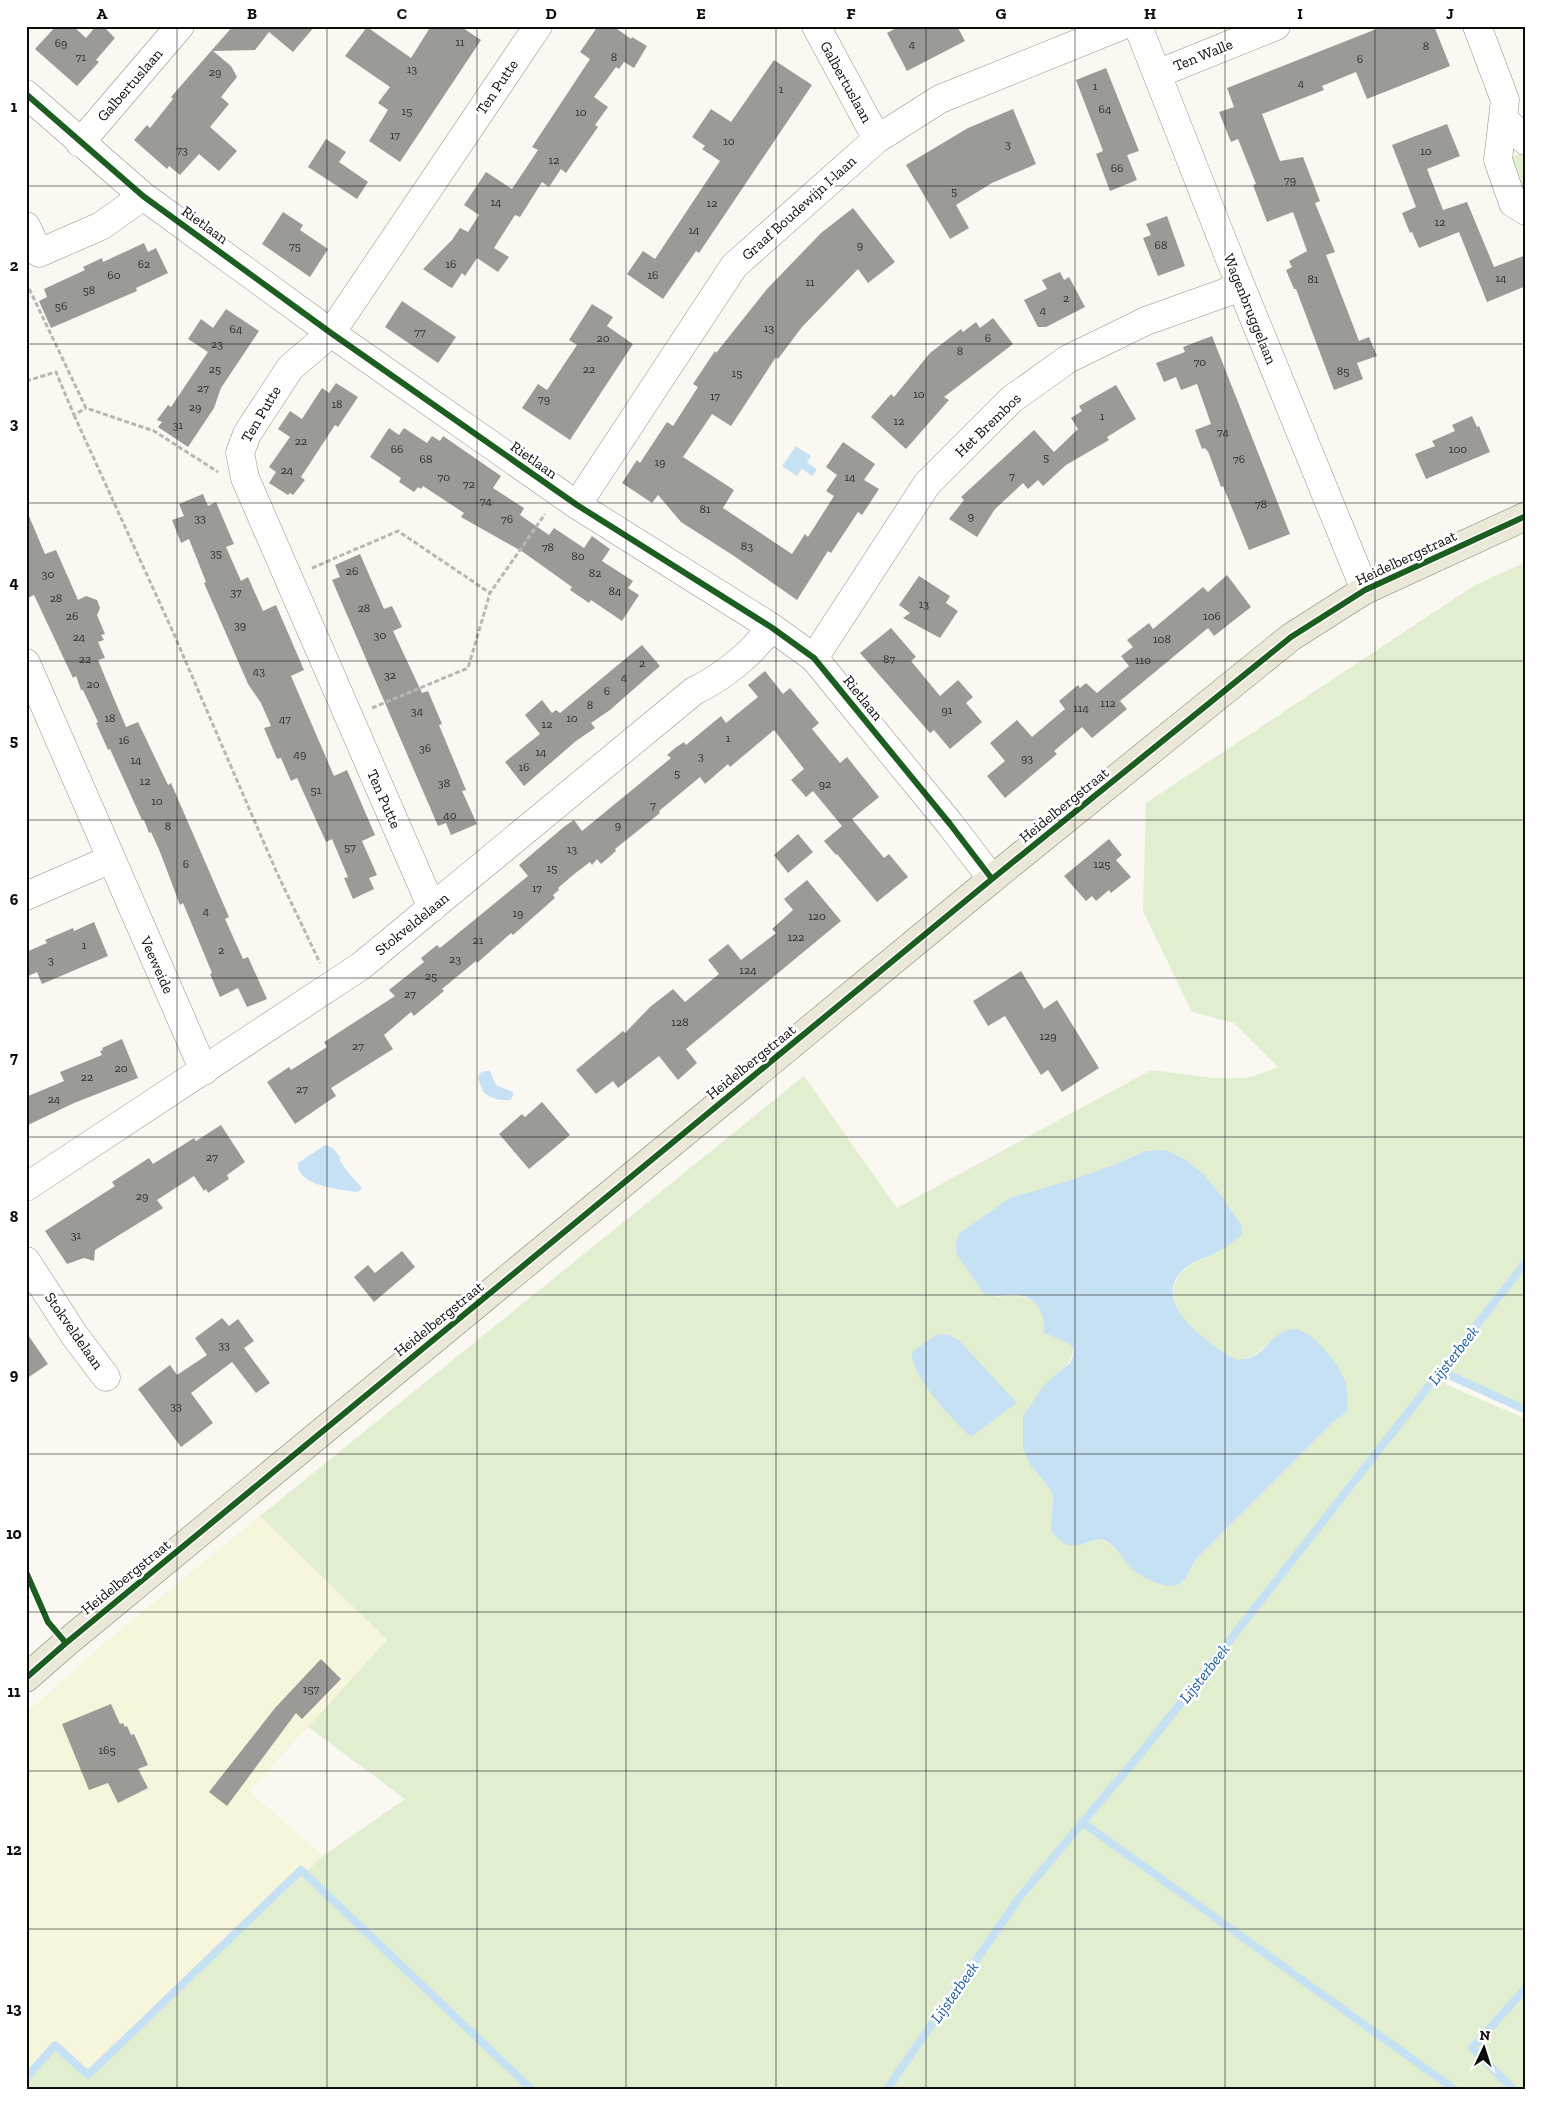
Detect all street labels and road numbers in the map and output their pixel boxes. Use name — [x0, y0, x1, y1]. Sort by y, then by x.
street label: Ten Walle — [1171, 35, 1235, 75]
street label: Galbertuslaan — [816, 38, 876, 126]
street label: Galbertuslaan — [93, 45, 167, 125]
street label: Ten Putte — [472, 56, 522, 118]
street label: Graaf Boudewijn I-laan — [738, 152, 860, 264]
street label: Rietlaan — [178, 202, 232, 248]
street label: Wagenbruggelaan — [1220, 251, 1281, 367]
street label: Ten Putte — [237, 383, 285, 445]
street label: Het Brembos — [951, 389, 1025, 461]
street label: Rietlaan — [507, 437, 561, 483]
street label: Heidelbergstraat — [1353, 527, 1460, 589]
street label: Rietlaan — [839, 672, 887, 725]
street label: Heidelbergstraat — [1016, 763, 1113, 846]
street label: Ten Putte — [363, 767, 405, 831]
street label: Stokveldelaan — [371, 888, 453, 959]
street label: Veeweide — [136, 933, 178, 996]
street label: Heidelbergstraat — [703, 1020, 800, 1103]
street label: Heidelbergstraat — [391, 1277, 488, 1360]
street label: Stokveldelaan — [41, 1289, 107, 1373]
street label: Heidelbergstraat — [78, 1535, 175, 1618]

